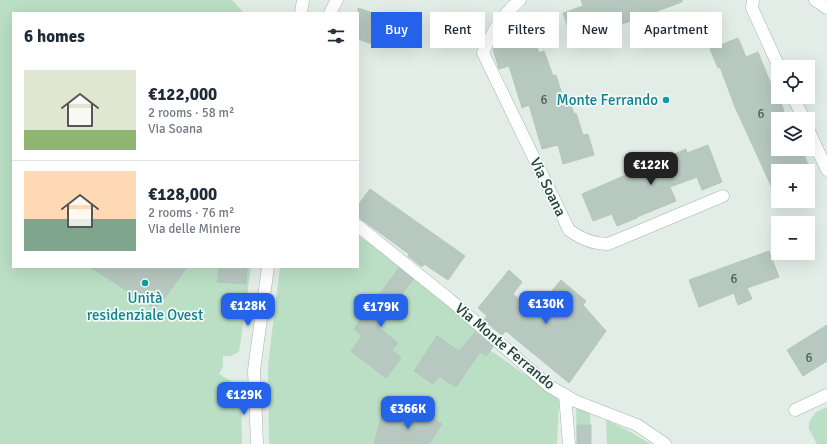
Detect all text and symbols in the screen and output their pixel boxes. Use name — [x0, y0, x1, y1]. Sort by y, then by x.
chip: Buy — [371, 12, 422, 48]
chip: Rent — [430, 12, 485, 48]
chip: Filters — [493, 12, 559, 48]
chip: New — [567, 12, 622, 48]
chip: Apartment — [630, 12, 722, 48]
icon: filters — [325, 25, 347, 47]
text: 6 homes — [24, 26, 85, 47]
map controls — [771, 60, 815, 260]
button: locate — [771, 60, 815, 104]
text: €122,000 — [148, 84, 217, 105]
icon: home — [56, 86, 104, 134]
place label: Monte Ferrando — [557, 91, 658, 109]
house number: 6 — [540, 92, 548, 108]
marker: Monte Ferrando — [661, 95, 671, 105]
text: 2 rooms · 58 m² — [148, 105, 234, 121]
house number: 6 — [757, 106, 765, 122]
button: layers — [771, 112, 815, 156]
text: Via Soana — [148, 121, 203, 137]
pin: €122K — [623, 152, 679, 186]
street label: Via Soana — [526, 155, 570, 219]
text: €122K — [633, 157, 669, 173]
button: + — [771, 164, 815, 208]
text: €128,000 — [148, 184, 217, 205]
icon: home — [56, 187, 104, 235]
text: 2 rooms · 76 m² — [148, 205, 234, 221]
button: − — [771, 216, 815, 260]
text: Via delle Miniere — [148, 221, 241, 237]
house number: 6 — [730, 271, 738, 287]
marker: Unità residenziale Ovest — [140, 278, 150, 288]
place label: Unità residenziale Ovest — [87, 289, 203, 324]
pin: €130K — [518, 291, 574, 325]
pin: €128K — [220, 293, 276, 327]
pin: €179K — [353, 294, 409, 328]
text: €130K — [528, 296, 564, 312]
text: €128K — [230, 298, 266, 314]
text: €179K — [363, 299, 399, 315]
street label: Via Monte Ferrando — [451, 299, 559, 393]
house number: 6 — [805, 350, 813, 366]
pin: €129K — [216, 382, 272, 416]
text: €129K — [226, 387, 262, 403]
pin: €366K — [380, 396, 436, 430]
text: €366K — [390, 401, 426, 417]

